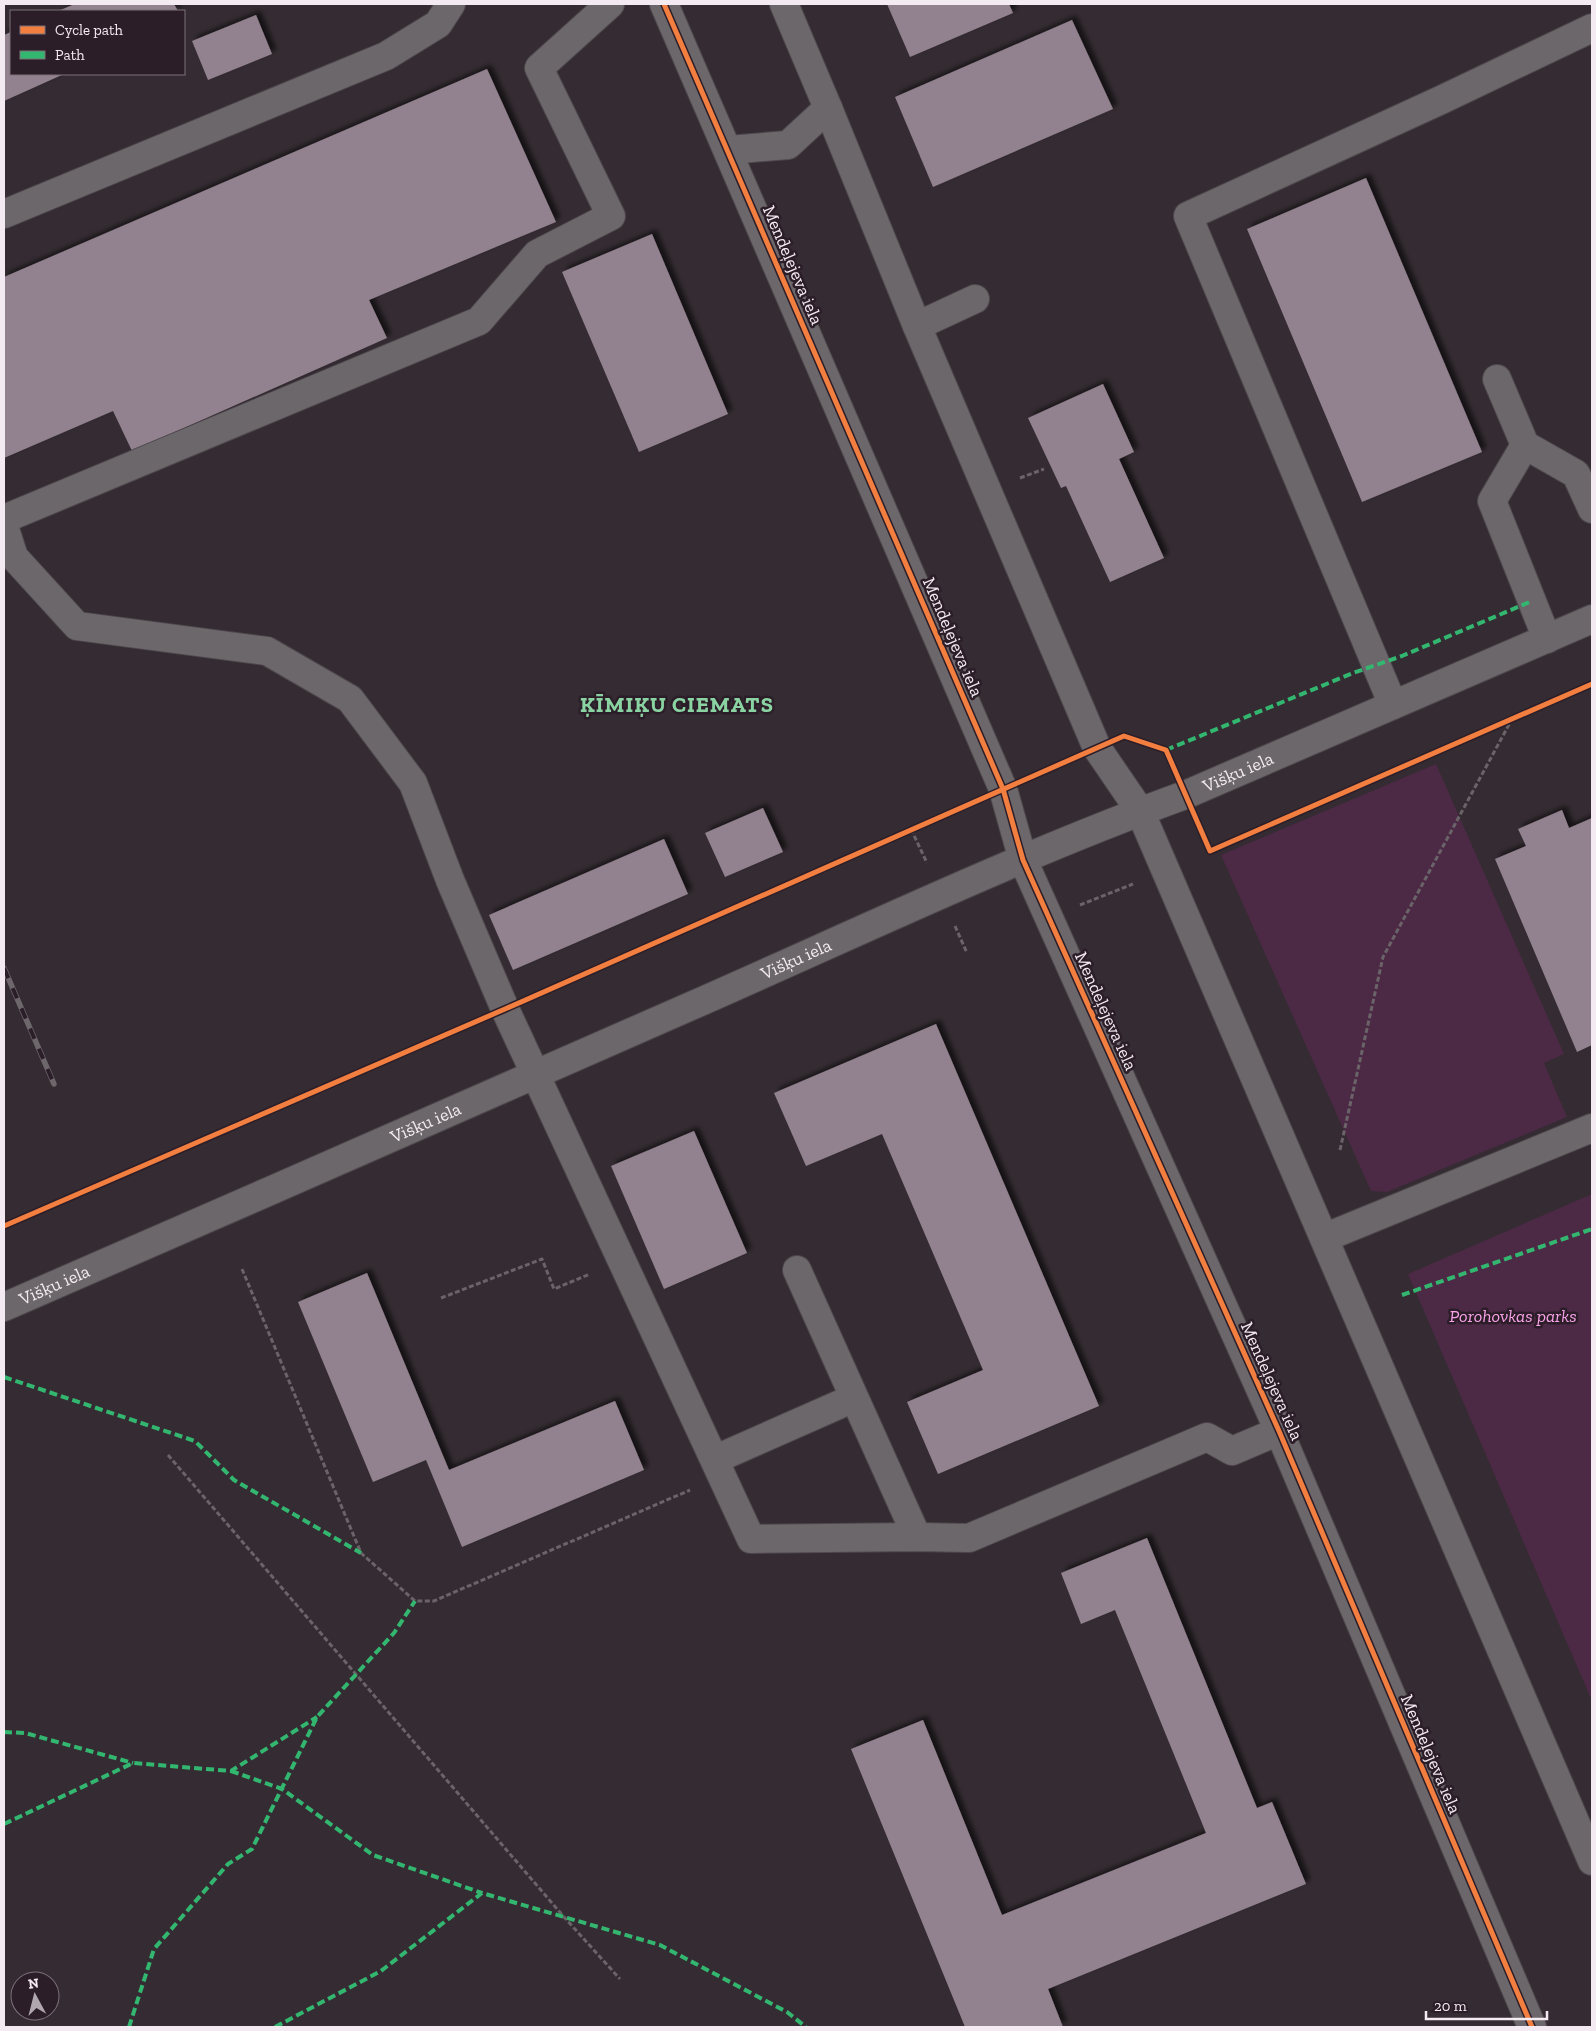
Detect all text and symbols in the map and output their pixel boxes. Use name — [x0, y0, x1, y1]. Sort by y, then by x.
legend — [10, 10, 185, 75]
text: Cycle path — [55, 21, 124, 39]
text: Path — [55, 46, 85, 64]
street label: Mendeļejeva iela — [758, 202, 828, 328]
street label: Mendeļejeva iela — [918, 574, 988, 700]
district label: ĶĪMIĶU CIEMATS — [580, 691, 774, 718]
street label: Višķu iela — [1198, 747, 1277, 797]
street label: Višķu iela — [756, 934, 835, 985]
street label: Mendeļejeva iela — [1070, 948, 1142, 1074]
street label: Višķu iela — [386, 1098, 465, 1148]
street label: Višķu iela — [15, 1260, 93, 1310]
park label: Porohovkas parks — [1449, 1305, 1577, 1327]
street label: Mendeļejeva iela — [1236, 1318, 1308, 1444]
street label: Mendeļejeva iela — [1396, 1691, 1466, 1817]
north arrow — [10, 1971, 60, 2021]
text: N — [27, 1974, 40, 1993]
scale bar — [1426, 1988, 1547, 2020]
text: 20 m — [1434, 1997, 1467, 2015]

